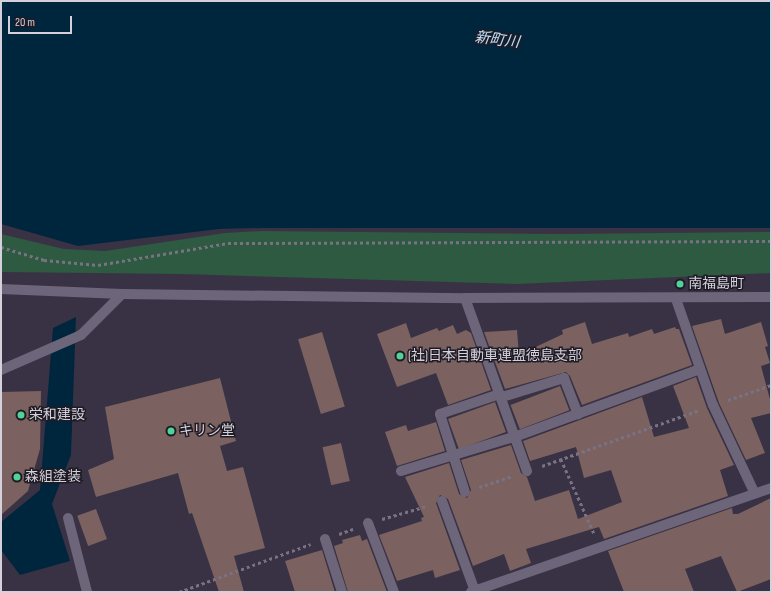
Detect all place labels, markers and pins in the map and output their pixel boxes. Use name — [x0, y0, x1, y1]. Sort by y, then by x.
place label: 南福島町 — [688, 276, 744, 292]
marker: 南福島町 — [675, 279, 685, 289]
place label: (社)日本自動車連盟徳島支部 — [408, 348, 582, 364]
marker: (社)日本自動車連盟徳島支部 — [395, 351, 405, 361]
place label: 栄和建設 — [29, 407, 85, 423]
marker: 栄和建設 — [16, 410, 26, 420]
place label: キリン堂 — [179, 423, 235, 439]
marker: キリン堂 — [166, 426, 176, 436]
place label: 森組塗装 — [25, 469, 81, 485]
marker: 森組塗装 — [12, 472, 22, 482]

